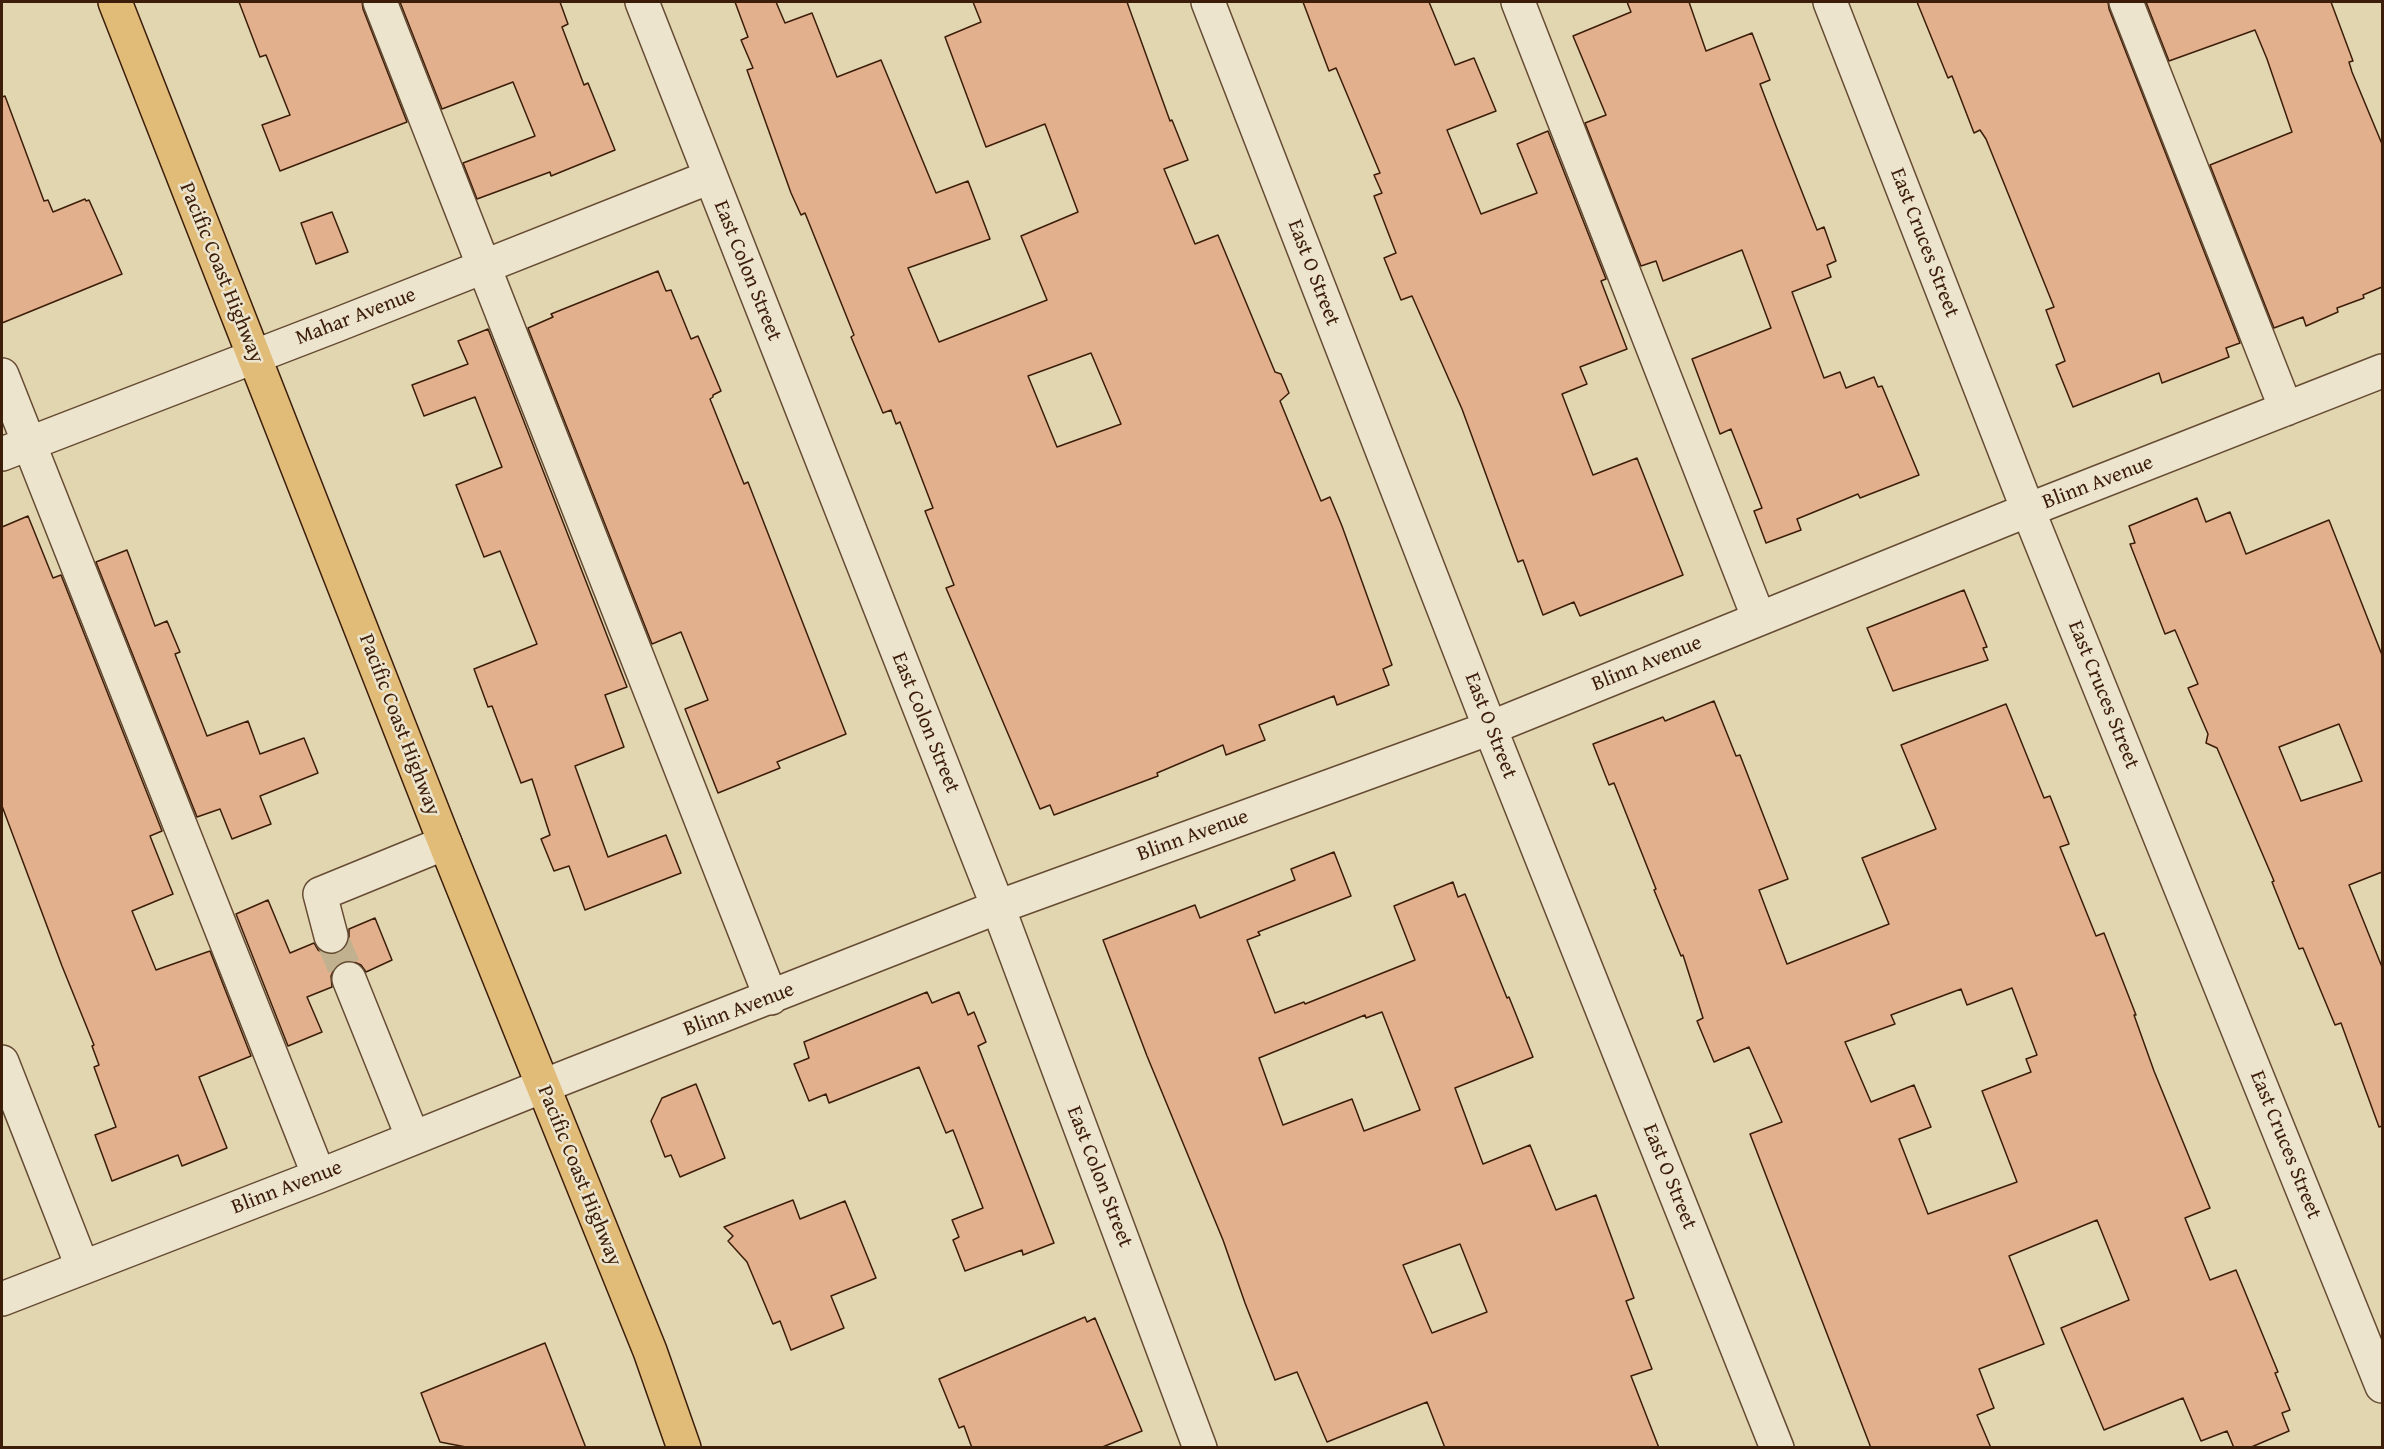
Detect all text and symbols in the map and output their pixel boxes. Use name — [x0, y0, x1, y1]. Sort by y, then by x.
street label: East Cruces Street — [1884, 165, 1964, 321]
street label: Pacific Coast Highway — [173, 179, 269, 367]
street label: East Colon Street — [707, 197, 787, 345]
street label: East O Street — [1281, 216, 1345, 330]
street label: Mahar Avenue — [292, 283, 420, 351]
street label: Blinn Avenue — [2039, 450, 2157, 516]
street label: East Cruces Street — [2062, 617, 2144, 773]
street label: Pacific Coast Highway — [353, 631, 445, 819]
street label: Blinn Avenue — [1588, 631, 1706, 697]
street label: East Colon Street — [885, 649, 965, 797]
street label: East O Street — [1458, 669, 1522, 783]
street label: Blinn Avenue — [1134, 804, 1252, 868]
street label: Blinn Avenue — [680, 977, 798, 1043]
street label: East Cruces Street — [2244, 1067, 2326, 1223]
street label: Pacific Coast Highway — [531, 1082, 627, 1270]
street label: East Colon Street — [1061, 1103, 1137, 1251]
street label: East O Street — [1636, 1121, 1702, 1233]
street label: Blinn Avenue — [228, 1155, 346, 1221]

